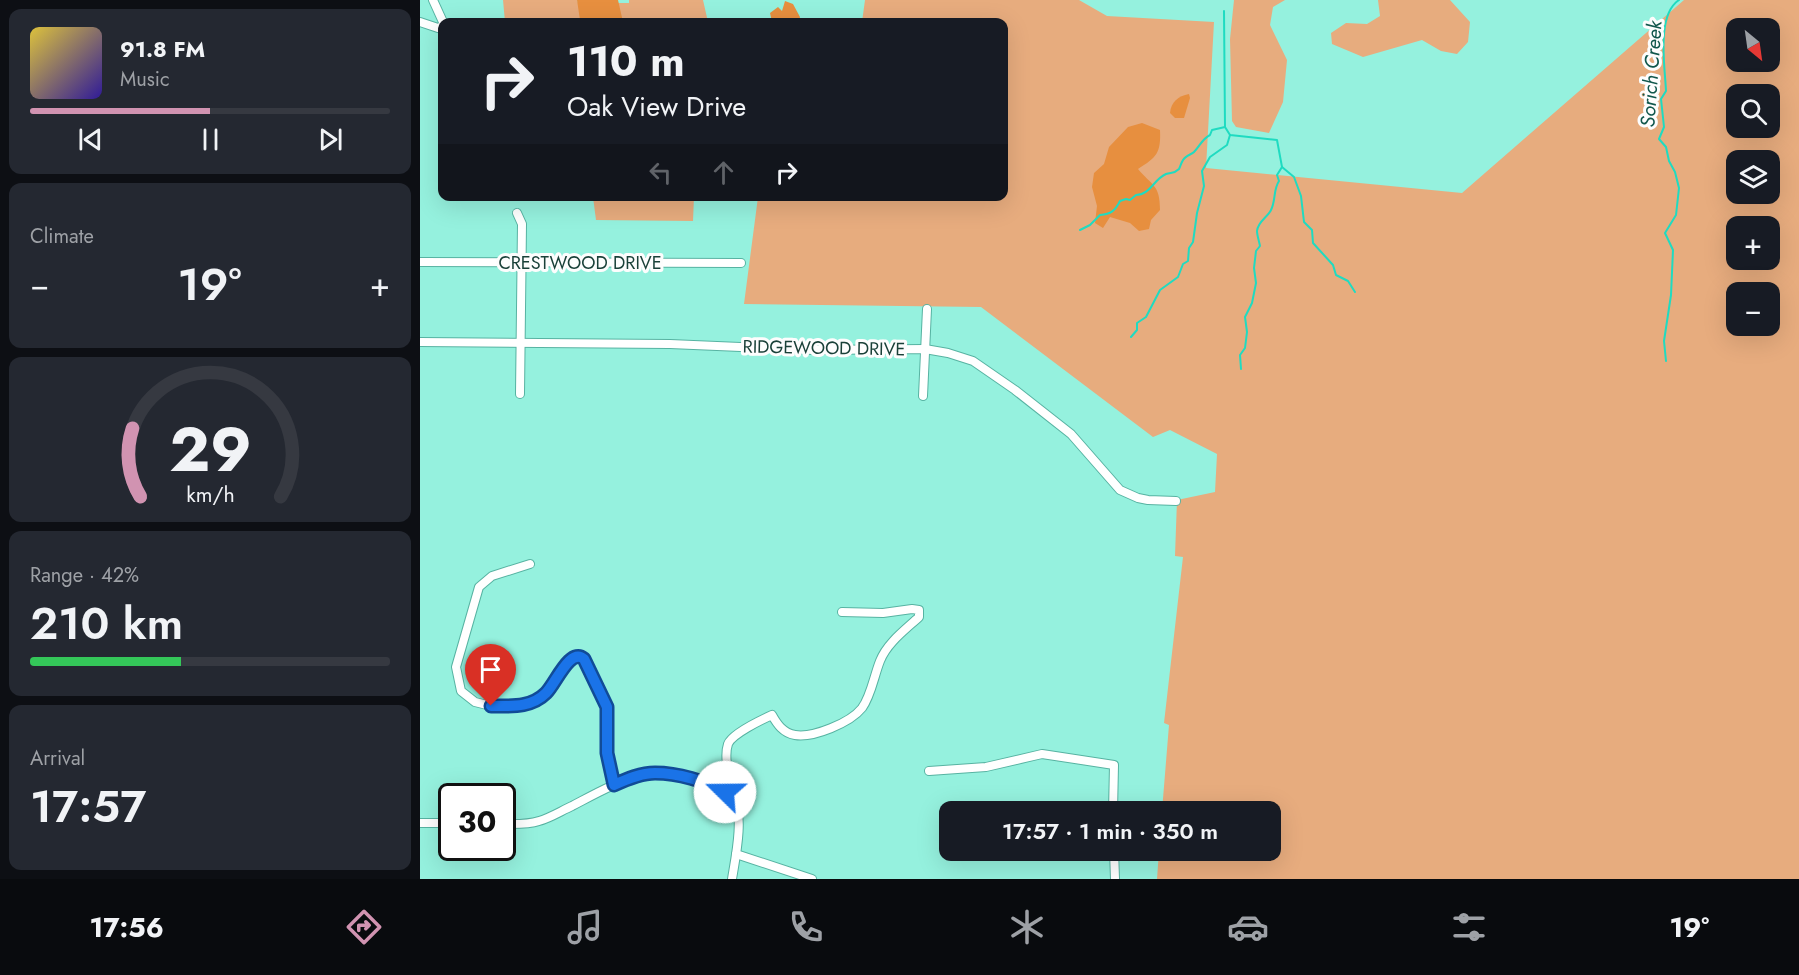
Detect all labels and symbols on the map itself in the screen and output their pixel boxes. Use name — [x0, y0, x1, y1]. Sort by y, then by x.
water label: Sorich Creek — [1633, 18, 1670, 128]
north arrow — [1726, 18, 1780, 72]
street label: CRESTWOOD DRIVE — [498, 250, 662, 276]
street label: RIDGEWOOD DRIVE — [742, 334, 906, 362]
pin — [465, 644, 516, 706]
position arrow — [693, 760, 757, 824]
speed limit sign: 30 — [438, 783, 516, 861]

